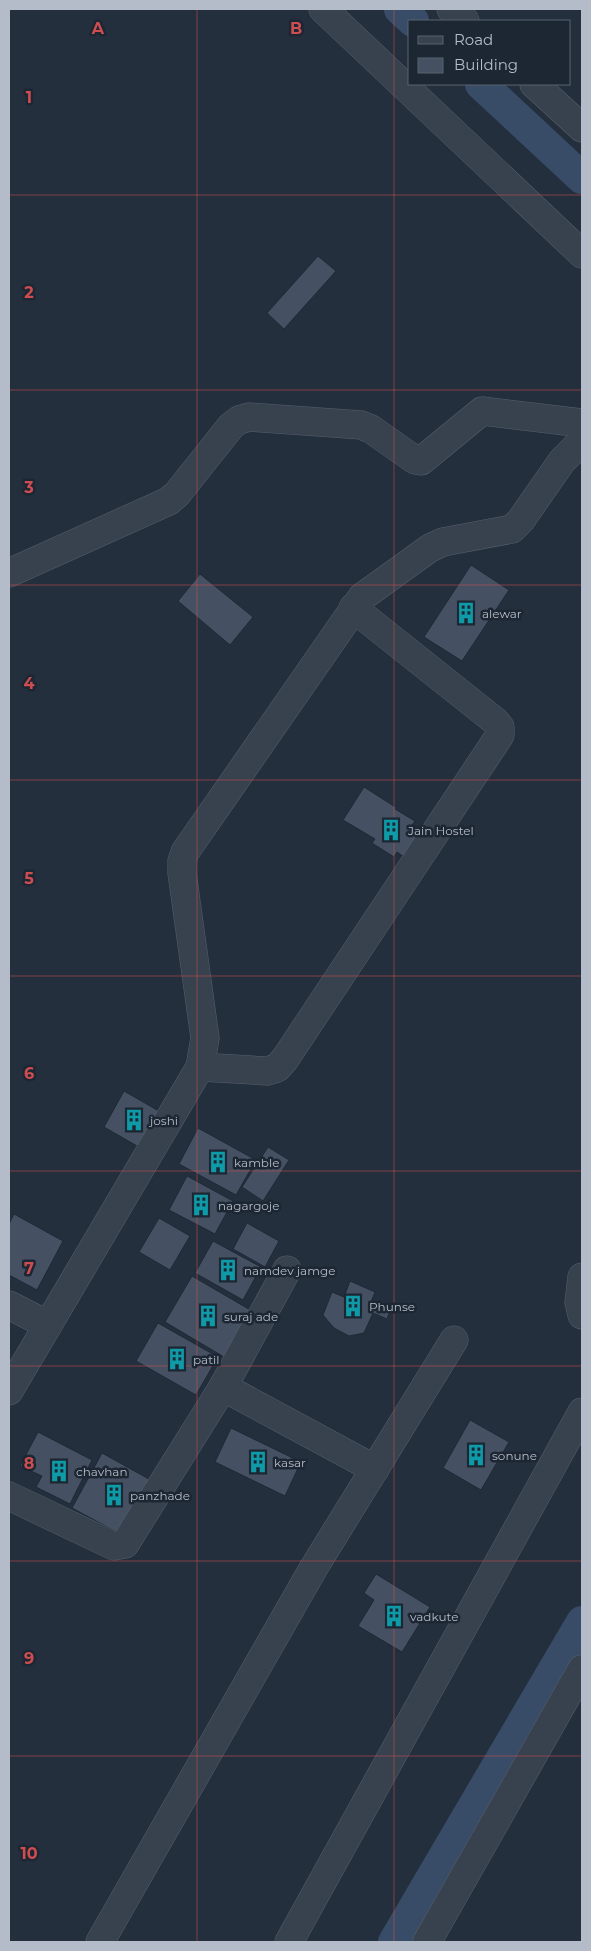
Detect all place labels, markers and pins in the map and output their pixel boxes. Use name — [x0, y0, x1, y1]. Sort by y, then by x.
building icon: alewar — [453, 600, 479, 626]
place label: alewar — [482, 606, 522, 621]
building icon: Jain Hostel — [378, 817, 404, 843]
place label: Jain Hostel — [407, 823, 474, 838]
building icon: joshi — [121, 1107, 147, 1133]
place label: joshi — [148, 1113, 178, 1128]
building icon: kamble — [205, 1149, 231, 1175]
place label: kamble — [234, 1155, 279, 1170]
building icon: nagargoje — [188, 1192, 214, 1218]
place label: nagargoje — [218, 1198, 279, 1213]
building icon: namdev jamge — [215, 1257, 241, 1283]
place label: namdev jamge — [244, 1263, 335, 1278]
building icon: Phunse — [340, 1293, 366, 1319]
place label: Phunse — [369, 1299, 415, 1314]
building icon: suraj ade — [195, 1303, 221, 1329]
place label: suraj ade — [224, 1309, 278, 1324]
building icon: patil — [164, 1346, 190, 1372]
place label: patil — [193, 1352, 220, 1367]
building icon: sonune — [463, 1442, 489, 1468]
place label: sonune — [492, 1448, 537, 1463]
building icon: kasar — [245, 1449, 271, 1475]
place label: kasar — [274, 1455, 306, 1470]
building icon: chavhan — [46, 1458, 72, 1484]
place label: chavhan — [76, 1464, 128, 1479]
building icon: panzhade — [101, 1482, 127, 1508]
place label: panzhade — [130, 1488, 190, 1503]
building icon: vadkute — [381, 1603, 407, 1629]
place label: vadkute — [410, 1609, 459, 1624]

